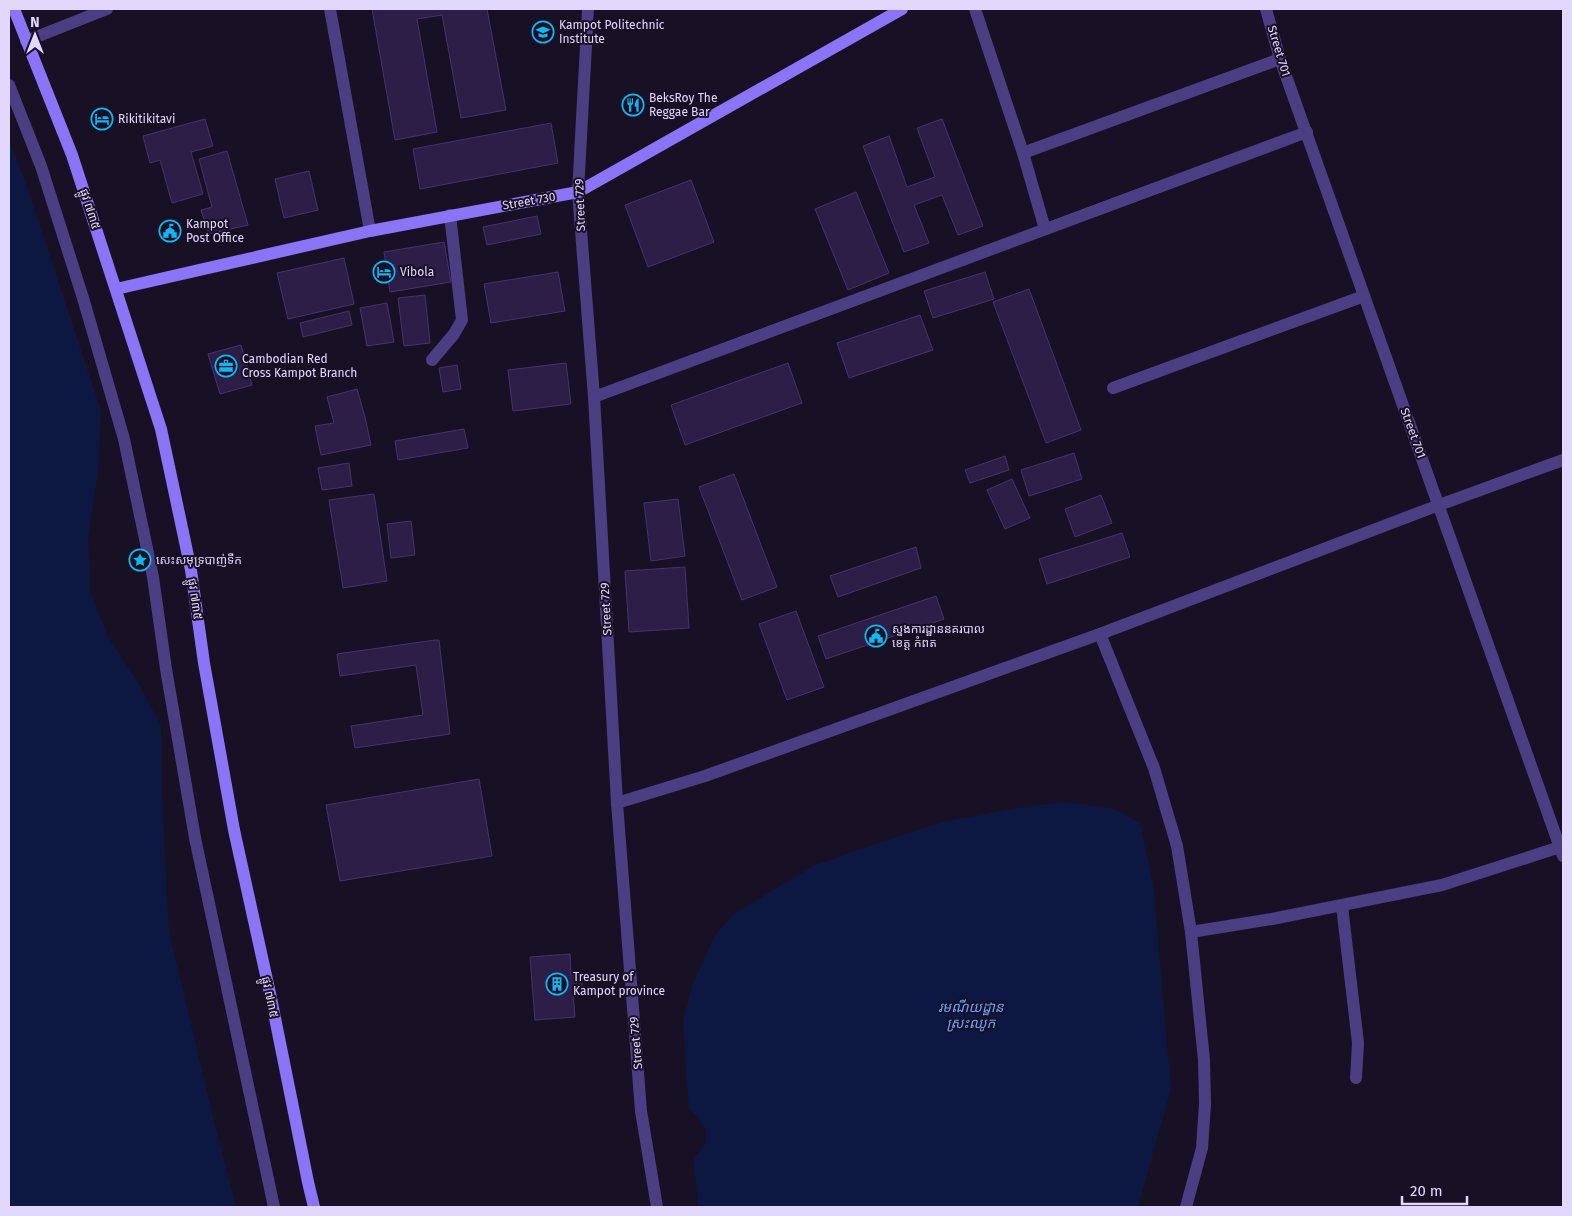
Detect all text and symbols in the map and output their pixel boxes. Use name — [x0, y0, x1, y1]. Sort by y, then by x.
north arrow — [10, 10, 60, 60]
text: N — [30, 14, 40, 31]
place label: Kampot Politechnic Institute — [559, 18, 665, 46]
school or university icon: Kampot Politechnic Institute — [531, 20, 555, 44]
street label: Street 701 — [1265, 24, 1293, 78]
place label: BeksRoy The Reggae Bar — [649, 91, 717, 119]
restaurant icon: BeksRoy The Reggae Bar — [621, 93, 645, 117]
hotel icon: Rikitikitavi — [90, 107, 114, 131]
place label: Rikitikitavi — [118, 112, 175, 126]
street label: Street 729 — [572, 178, 588, 232]
street label: ផ្លូវ ៧៣៥ — [73, 187, 103, 232]
street label: Street 730 — [501, 189, 557, 213]
place label: Kampot Post Office — [186, 217, 244, 245]
public building icon: Kampot Post Office — [158, 219, 182, 243]
hotel icon: Vibola — [372, 260, 396, 284]
place label: Vibola — [400, 265, 434, 279]
place label: Cambodian Red Cross Kampot Branch — [242, 352, 357, 380]
office icon: Cambodian Red Cross Kampot Branch — [214, 354, 238, 378]
street label: Street 701 — [1397, 406, 1429, 460]
place icon: សេះសមុទ្របាញ់ទឹក — [128, 548, 152, 572]
place label: សេះសមុទ្របាញ់ទឹក — [156, 553, 242, 567]
street label: ផ្លូវ ៧៣៥ — [182, 577, 205, 621]
street label: Street 729 — [598, 582, 614, 636]
place label: ស្នងការដ្ឋាននគរបាល ខេត្ត កំពត — [892, 622, 985, 650]
public building icon: ស្នងការដ្ឋាននគរបាល ខេត្ត កំពត — [864, 624, 888, 648]
place label: Treasury of Kampot province — [573, 970, 665, 998]
building icon: Treasury of Kampot province — [545, 972, 569, 996]
street label: ផ្លូវ ៧៣៥ — [255, 975, 281, 1020]
water label: រមណីយដ្ឋាន ស្រះឈូក — [938, 999, 1005, 1032]
street label: Street 729 — [627, 1016, 645, 1070]
scale bar — [1402, 1174, 1467, 1206]
text: 20 m — [1410, 1182, 1443, 1200]

